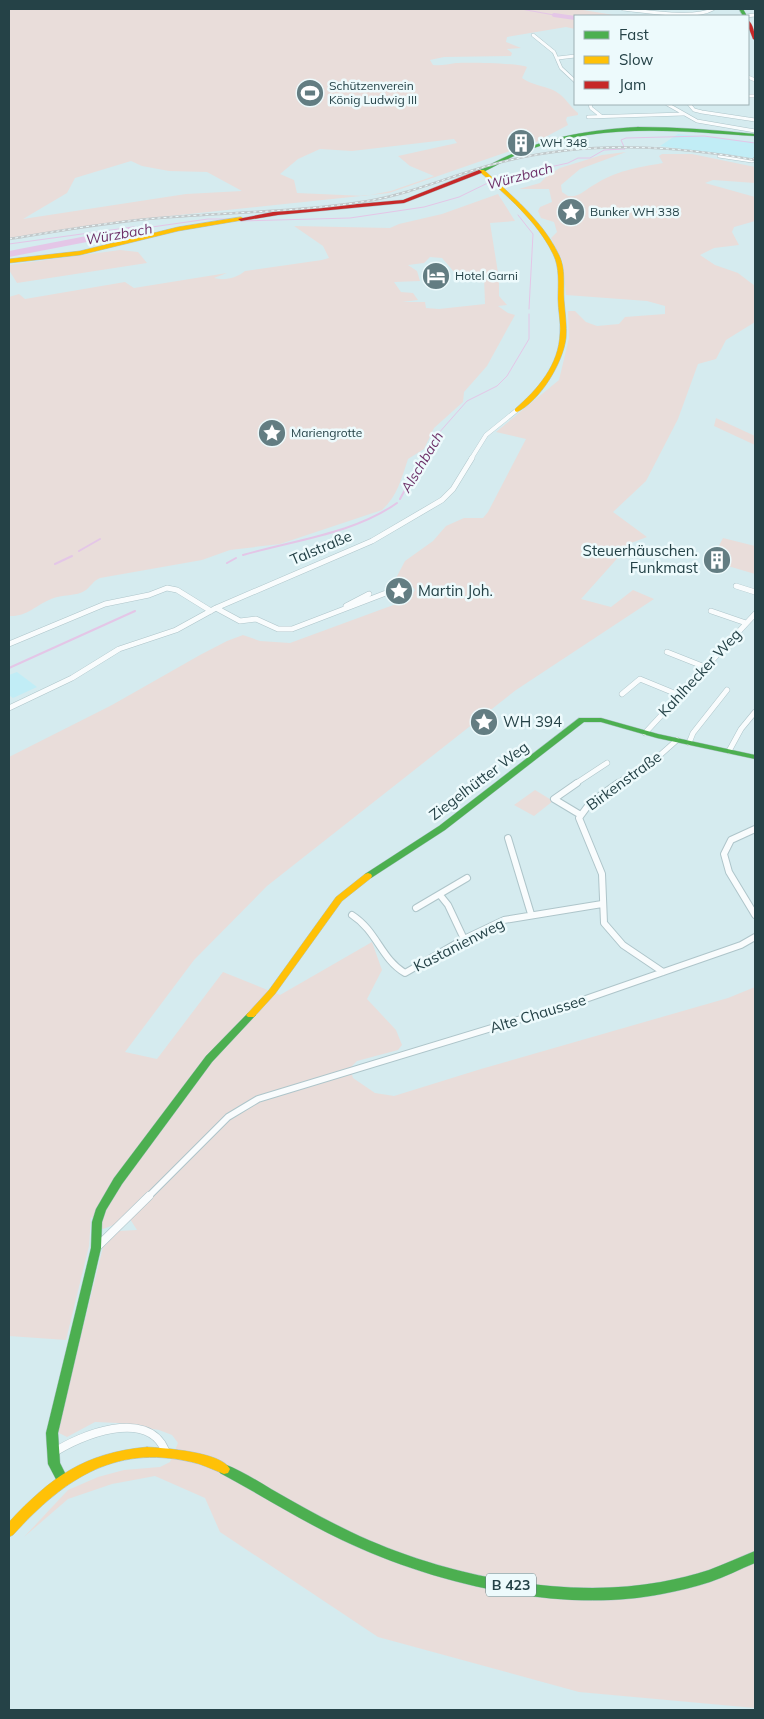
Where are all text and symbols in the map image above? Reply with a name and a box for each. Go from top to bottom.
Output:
legend [574,15,749,105]
text: Fast [619,25,649,44]
text: Slow [619,50,653,69]
text: Jam [619,75,646,94]
sports icon: Schützenverein König Ludwig III [295,78,325,108]
place label: Schützenverein König Ludwig III [329,78,417,107]
building icon: WH 348 [506,128,536,158]
place label: WH 348 [540,135,587,150]
water label: Würzbach [485,159,555,193]
place icon: Bunker WH 338 [556,197,586,227]
place label: Bunker WH 338 [590,204,679,219]
water label: Würzbach [84,219,154,249]
hotel icon: Hotel Garni [421,261,451,291]
place label: Hotel Garni [455,268,518,283]
place icon: Mariengrotte [257,418,287,448]
place label: Mariengrotte [291,425,362,440]
water label: Alschbach [396,428,447,496]
street label: Talstraße [287,526,354,569]
place label: Steuerhäuschen. Funkmast [583,541,698,577]
building icon: Steuerhäuschen. Funkmast [702,545,732,575]
place icon: Martin Joh. [384,576,414,606]
place label: Martin Joh. [418,581,493,600]
street label: Kahlhecker Weg [654,625,745,721]
place icon: WH 394 [469,707,499,737]
place label: WH 394 [503,712,562,731]
street label: Ziegelhütter Weg [425,737,532,824]
street label: Birkenstraße [582,747,665,814]
street label: Kastanienweg [410,914,507,976]
street label: Alte Chaussee [487,990,588,1037]
road number: B 423 [486,1574,536,1596]

